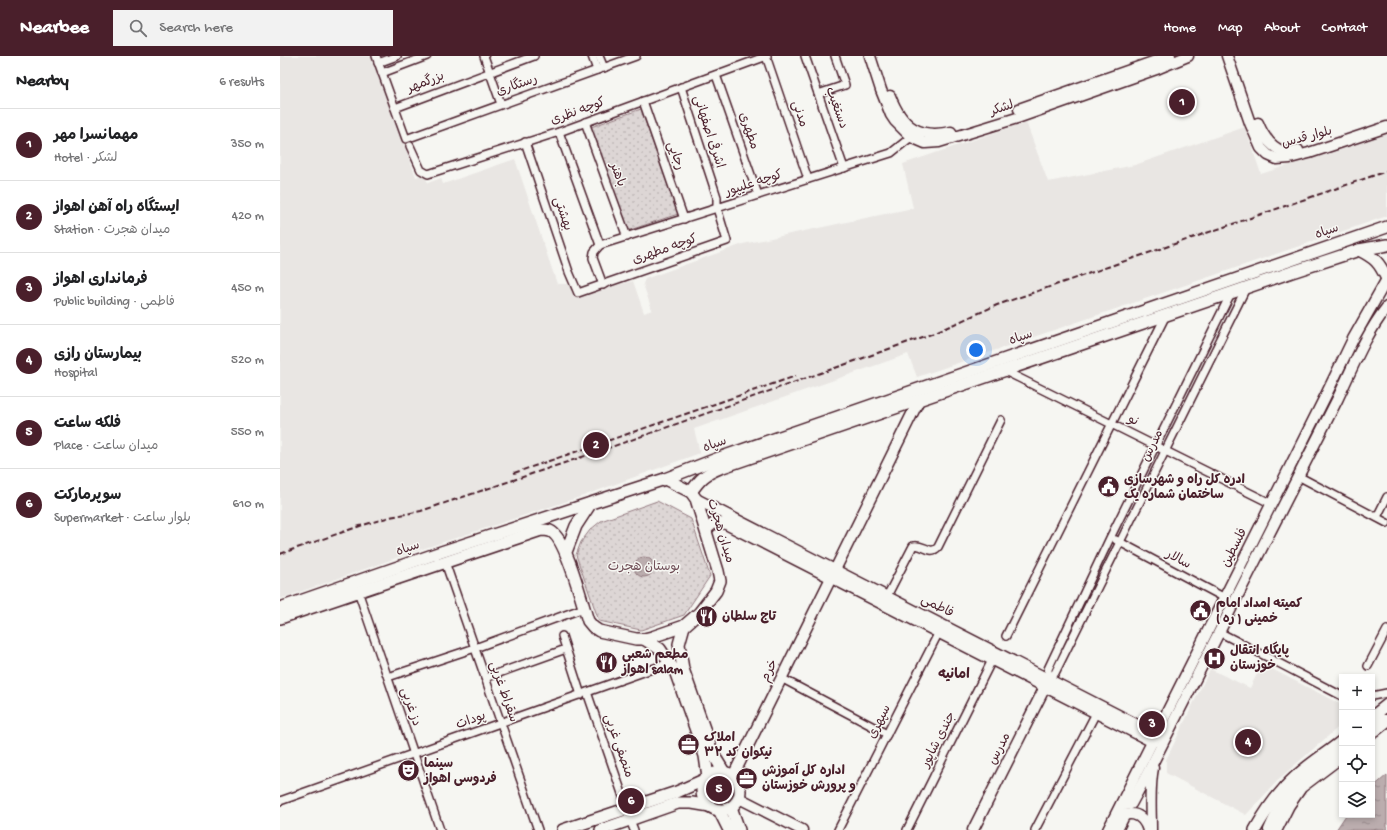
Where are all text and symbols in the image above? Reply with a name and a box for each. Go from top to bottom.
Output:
search box [113,10,393,46]
text: Nearbee [20,17,89,40]
icon: search [127,17,149,39]
text: Search here [159,19,233,37]
text: Home [1164,20,1196,37]
text: Map [1218,20,1242,37]
text: About [1264,20,1300,37]
text: Contact [1322,20,1367,37]
street label: بزرگمهر [404,67,447,97]
street label: رستگاری [494,70,540,100]
text: Nearby [16,72,69,92]
text: 6 results [219,75,264,90]
street label: دستغیب [822,85,850,131]
pin: 1 [1169,87,1195,117]
street label: اشرفی اصفهانی [689,93,730,170]
street label: کوچه نظری [549,95,608,129]
street label: لشکر [987,98,1016,120]
street label: مدنی [788,99,810,129]
street label: مطهری [735,111,761,151]
street label: بلوار قدس [1280,124,1334,152]
text: مهمانسرا مهر [54,127,138,145]
text: 1 [26,137,32,152]
text: 350 m [231,137,264,152]
street label: رجایی [663,140,687,172]
text: Hotel · لشکر [54,151,117,166]
street label: باهنر [605,160,628,189]
street label: کوچه علیپور [722,168,785,201]
street label: بهشتی [549,195,575,233]
text: ایستگاه راه آهن اهواز [54,199,179,217]
text: 2 [26,209,32,224]
text: 420 m [232,209,264,224]
street label: سپاه [1313,221,1341,243]
text: Station · میدان هجرت [54,223,170,238]
street label: کوچه مطهری [631,232,700,268]
text: فرمانداری اهواز [54,271,148,289]
text: 3 [26,281,32,296]
text: 450 m [231,281,264,296]
text: Public building · فاطمی [54,295,175,310]
street label: سپاه [1007,327,1035,349]
your location [966,340,986,360]
text: بیمارستان رازی [54,346,142,364]
text: 4 [26,353,32,368]
text: 520 m [231,353,264,368]
text: Hospital [54,366,98,381]
street label: نو [1124,412,1141,430]
text: فلکه ساعت [54,415,121,433]
text: 5 [26,425,32,440]
text: 550 m [231,425,264,440]
street label: مدرس [1139,428,1167,464]
pin: 2 [583,430,609,460]
street label: سپاه [701,434,729,456]
text: Place · میدان ساعت [54,439,158,454]
place label: ادره کل راه و شهرسازی ساختمان شماره یک [1124,473,1245,503]
public building icon: ادره کل راه و شهرسازی ساختمان شماره یک [1096,474,1122,500]
text: سوپرمارکت [54,487,121,505]
text: 6 [26,497,32,512]
text: 610 m [232,497,264,512]
street label: میدان هجرت [703,497,737,565]
text: Supermarket · بلوار ساعت [54,511,191,526]
street label: فلسطین [1219,526,1251,570]
street label: سپاه [394,538,422,560]
street label: سالار [1162,547,1193,573]
park label: بوستان هجرت [608,560,680,575]
street label: فاطمی [918,592,956,622]
place label: کمیته امداد امام خمینی ( ره ) [1216,597,1302,627]
public building icon: کمیته امداد امام خمینی ( ره ) [1187,598,1213,624]
restaurant icon: تاج سلطان [694,604,720,630]
place label: تاج سلطان [722,610,777,625]
place label: پایگاه انتقال خوزستان [1230,641,1289,674]
hospital icon: پایگاه انتقال خوزستان [1202,645,1228,671]
place label: مطعم شعبي اهواز salam [621,648,689,678]
restaurant icon: مطعم شعبي اهواز salam [593,649,619,675]
street label: خرم [758,657,783,685]
street label: سقراط غربی [486,660,520,724]
district label: امانیه [938,667,970,684]
map controls [1339,674,1375,818]
button: + [1339,674,1375,710]
street label: دز غربی [396,686,424,728]
street label: سپهری [865,703,895,741]
street label: پودات [454,709,488,733]
pin: 3 [1139,709,1165,739]
street label: جندی شاپور [918,710,959,771]
button: − [1339,710,1375,746]
street label: منصفی غربی [600,712,636,780]
pin: 4 [1235,727,1261,757]
place label: املاک نیکوان کد ۳۲ [704,731,772,761]
street label: مدرس [986,731,1014,767]
office icon: املاک نیکوان کد ۳۲ [676,732,702,758]
button: locate [1339,746,1375,782]
place label: سینما فردوسی اهواز [423,757,497,787]
theatre icon: سینما فردوسی اهواز [395,758,421,784]
place label: اداره کل آموزش و پرورش خوزستان [762,762,856,794]
office icon: اداره کل آموزش و پرورش خوزستان [733,765,759,791]
pin: 5 [706,774,732,804]
button: layers [1339,782,1375,818]
pin: 6 [618,786,644,816]

